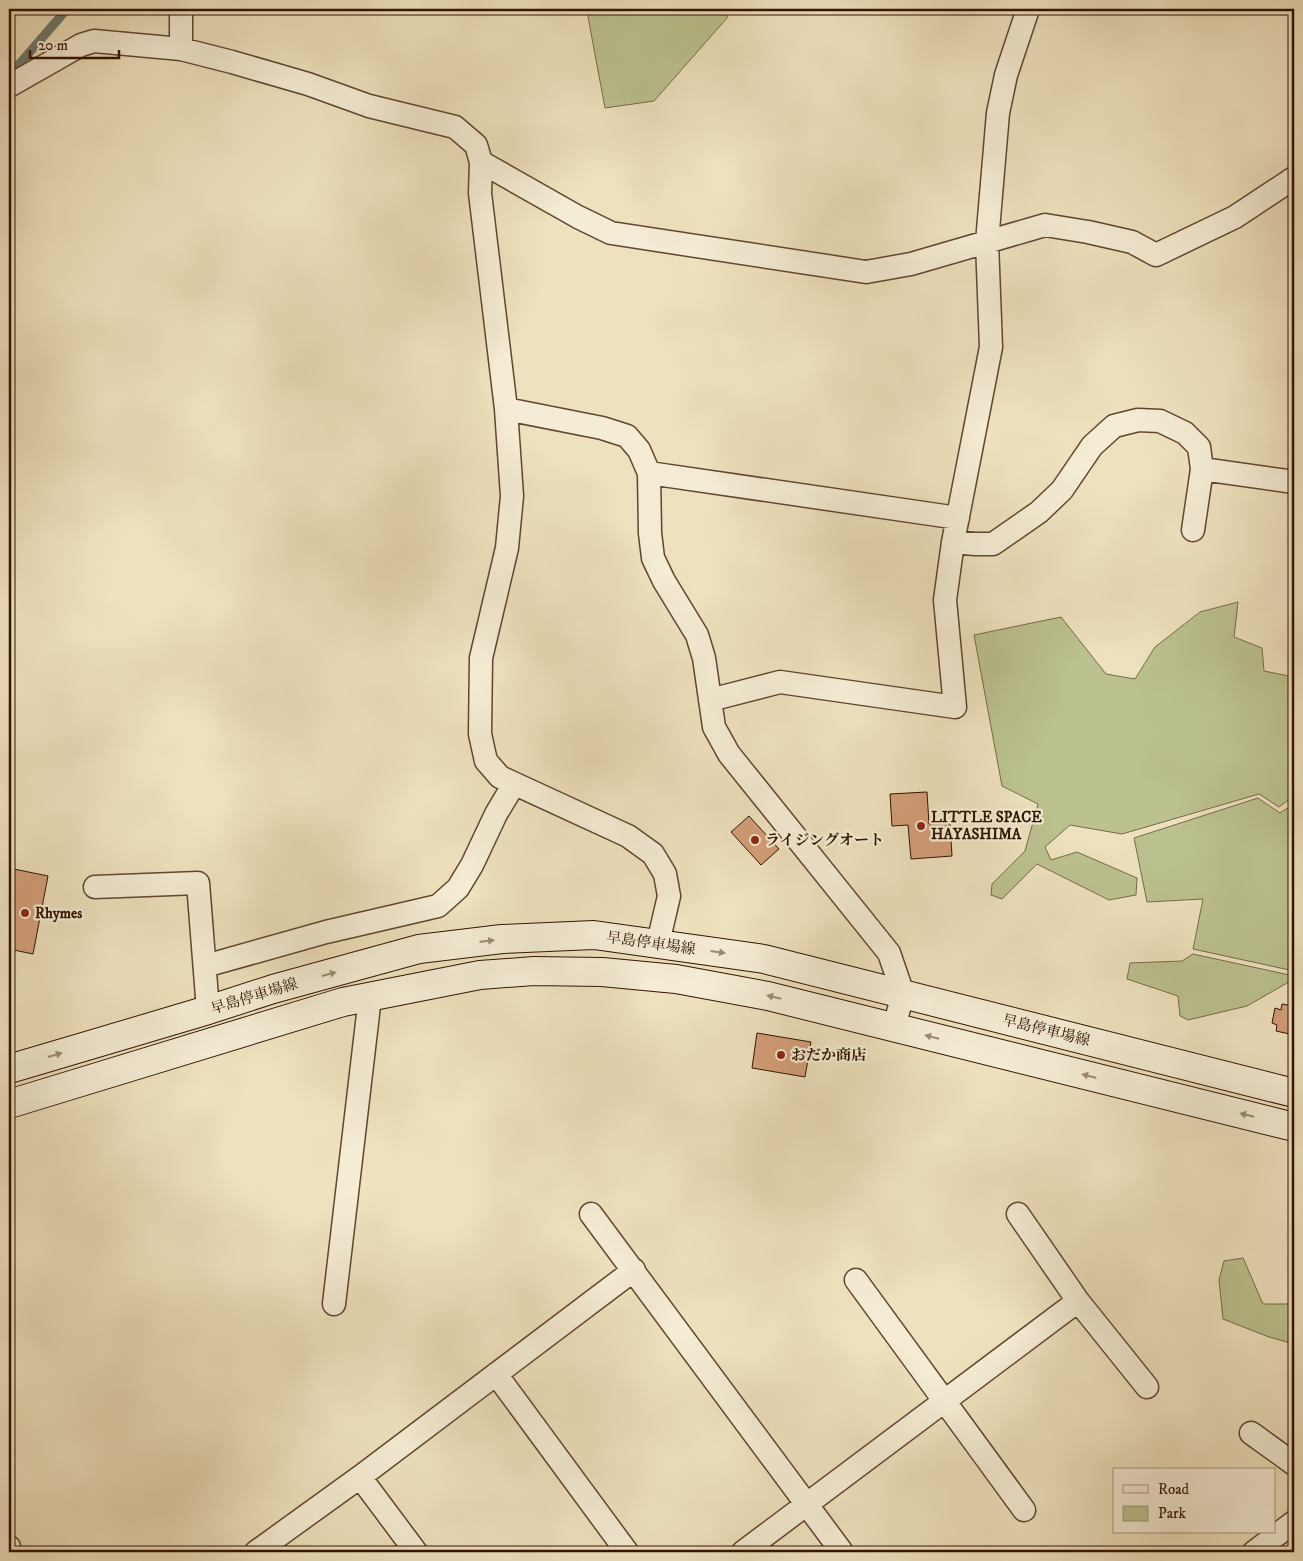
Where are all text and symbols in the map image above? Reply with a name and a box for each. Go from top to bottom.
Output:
scale bar [30,28,119,60]
text: 20 m [38,36,68,55]
place label: LITTLE SPACE HAYASHIMA [931,808,1042,844]
marker: LITTLE SPACE HAYASHIMA [915,820,927,832]
place label: ライジングオート [765,831,884,850]
marker: ライジングオート [749,834,761,846]
place label: Rhymes [35,904,82,923]
marker: Rhymes [19,907,31,919]
street label: 早島停車場線 [605,928,697,959]
one-way arrow [480,937,496,945]
one-way arrow [711,948,727,956]
one-way arrow [321,969,336,977]
street label: 早島停車場線 [208,974,300,1019]
one-way arrow [766,993,781,1001]
street label: 早島停車場線 [1000,1010,1092,1051]
one-way arrow [924,1032,939,1040]
place label: おだか商店 [791,1046,866,1065]
marker: おだか商店 [775,1049,787,1061]
one-way arrow [48,1050,63,1058]
one-way arrow [1082,1072,1097,1080]
one-way arrow [1239,1111,1254,1119]
legend [1113,1468,1276,1534]
text: Road [1158,1480,1190,1499]
text: Park [1158,1504,1187,1523]

